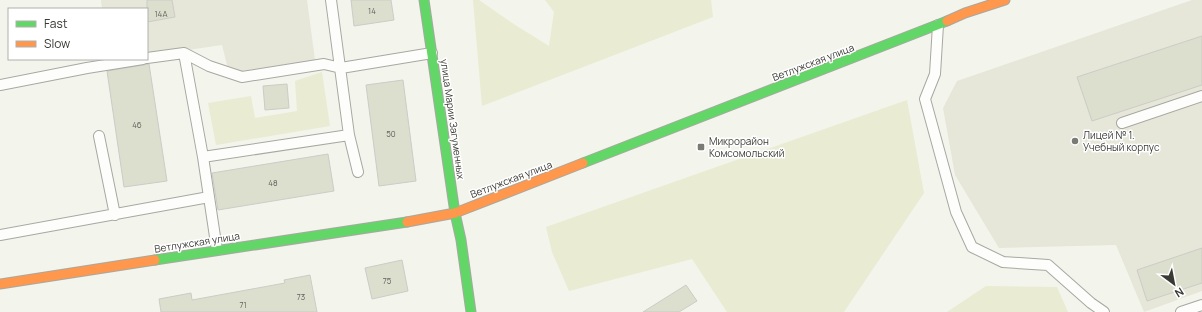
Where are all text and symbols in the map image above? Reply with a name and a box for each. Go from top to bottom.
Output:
house number: 14 [368,5,376,16]
legend [8,8,148,60]
house number: 14А [155,8,167,19]
text: Fast [44,15,68,32]
text: Slow [44,35,70,52]
street label: Ветлужская улица [770,40,856,84]
street label: улица Марии Загуменных [438,58,468,181]
house number: 46 [132,119,142,130]
house number: 50 [386,128,396,139]
place label: Лицей № 1. Учебный корпус [1083,128,1160,154]
place label: Микрорайон Комсомольский [709,134,784,160]
marker: Лицей № 1. Учебный корпус [1070,136,1080,146]
marker: Микрорайон Комсомольский [696,142,706,152]
street label: Ветлужская улица [468,157,554,201]
house number: 48 [268,177,278,188]
street label: Ветлужская улица [153,228,241,256]
north arrow [1154,264,1194,304]
house number: 75 [383,275,392,286]
text: N [1172,284,1187,301]
house number: 73 [297,291,305,302]
house number: 71 [239,299,247,310]

